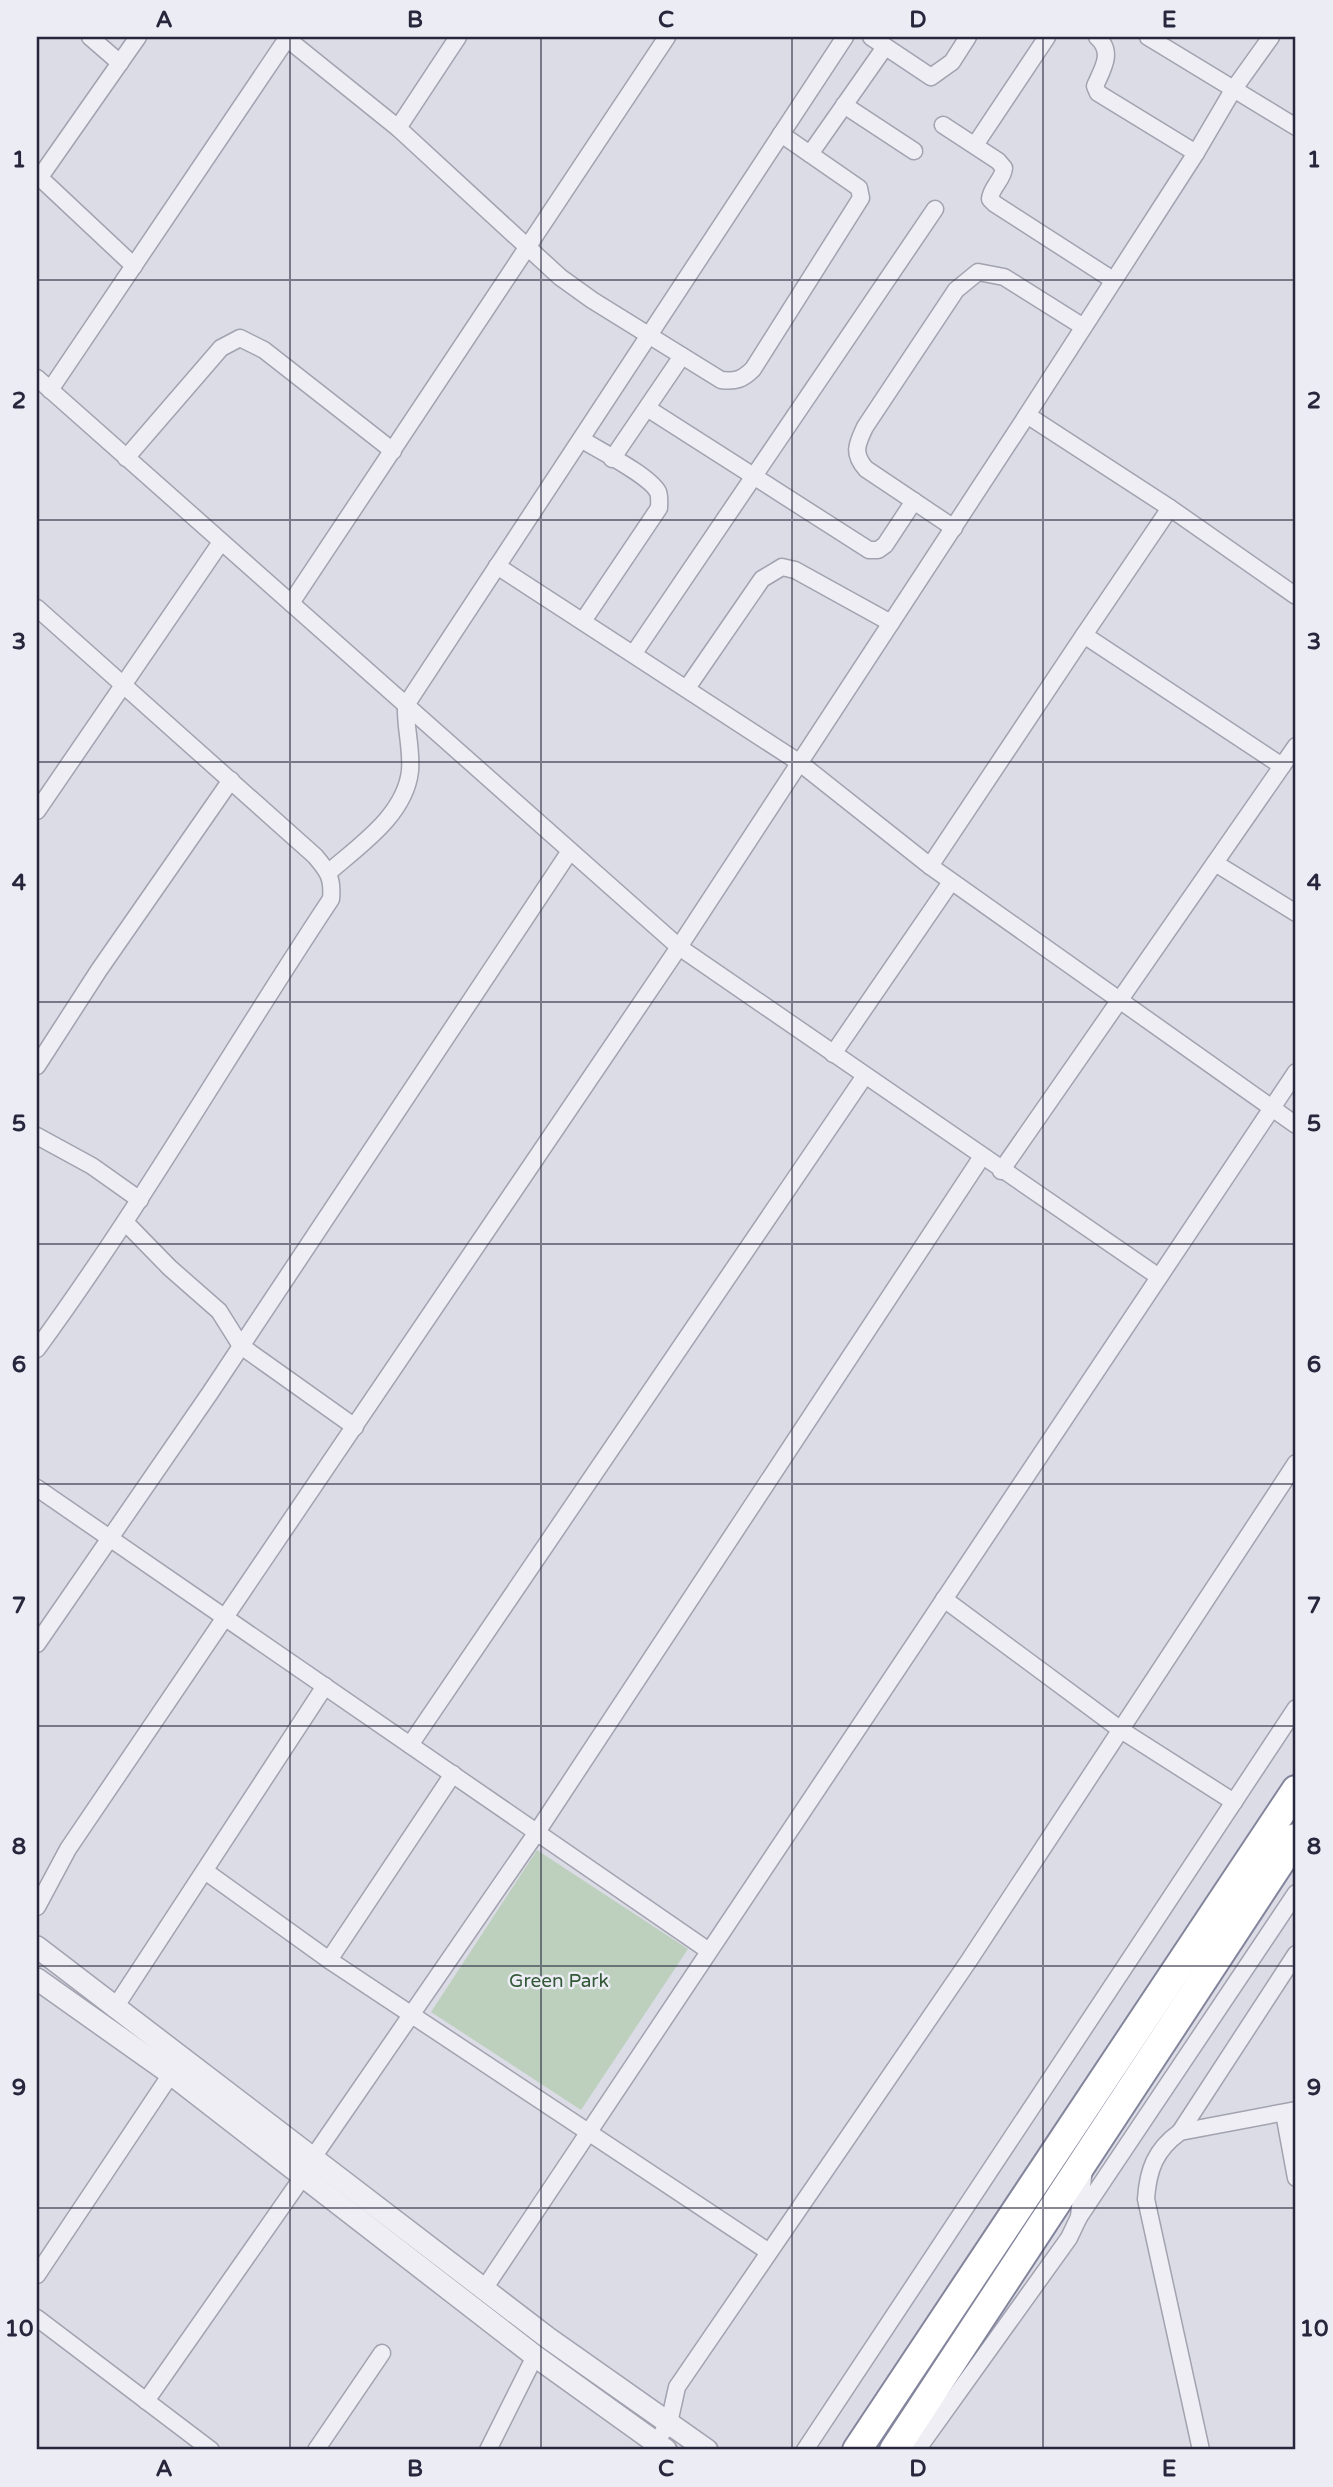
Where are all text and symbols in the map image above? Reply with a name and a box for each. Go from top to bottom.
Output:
text: A [155,6,173,34]
text: B [407,6,423,34]
text: C [658,6,674,34]
text: D [909,6,927,34]
text: E [1162,6,1176,34]
text: 1 [12,146,26,174]
text: 1 [1307,146,1321,174]
text: 2 [12,387,26,415]
text: 2 [1307,387,1321,415]
text: 3 [12,628,26,656]
text: 3 [1307,628,1321,656]
text: 4 [12,869,27,897]
text: 4 [1307,869,1322,897]
text: 5 [12,1110,26,1138]
text: 5 [1307,1110,1321,1138]
text: 6 [12,1351,26,1379]
text: 6 [1307,1351,1321,1379]
text: 7 [12,1592,26,1620]
text: 7 [1307,1592,1321,1620]
text: 8 [12,1833,26,1861]
text: 8 [1307,1833,1321,1861]
park label: Green Park [509,1970,609,1992]
text: 9 [12,2074,26,2102]
text: 9 [1307,2074,1321,2102]
text: 10 [5,2315,33,2343]
text: 10 [1300,2315,1328,2343]
text: A [155,2455,173,2483]
text: B [407,2455,423,2483]
text: C [658,2455,674,2483]
text: D [909,2455,927,2483]
text: E [1162,2455,1176,2483]

